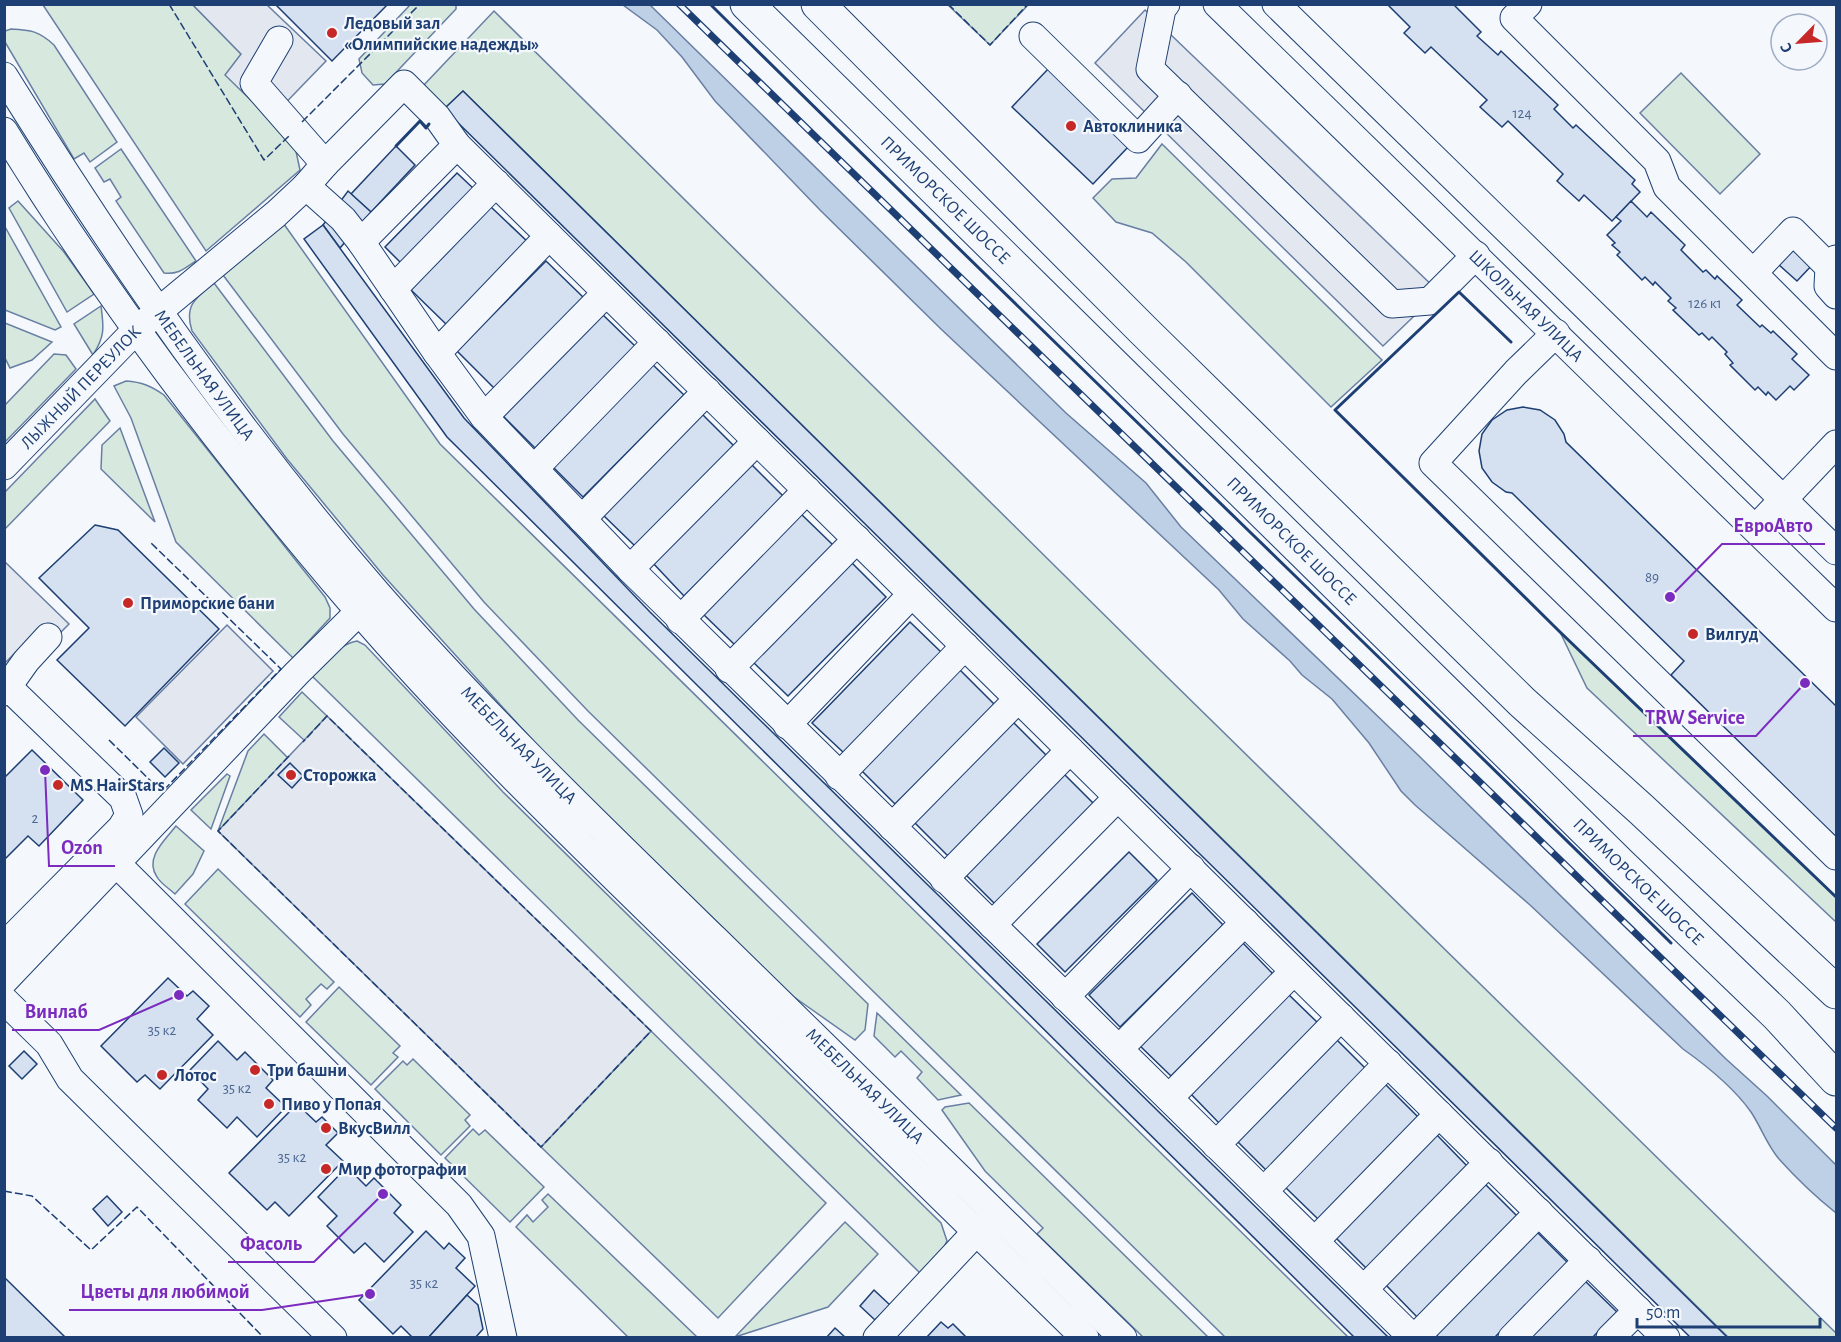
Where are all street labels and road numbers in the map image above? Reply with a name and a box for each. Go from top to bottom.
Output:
street label: ПРИМОРСКОЕ ШОССЕ [877,133,1013,268]
street label: ШКОЛЬНАЯ УЛИЦА [1465,247,1586,366]
street label: МЕБЕЛЬНАЯ УЛИЦА [150,307,258,444]
street label: ЛЫЖНЫЙ ПЕРЕУЛОК [18,322,145,453]
street label: ПРИМОРСКОЕ ШОССЕ [1223,474,1360,609]
street label: МЕБЕЛЬНАЯ УЛИЦА [457,683,580,808]
street label: ПРИМОРСКОЕ ШОССЕ [1569,815,1707,949]
street label: МЕБЕЛЬНАЯ УЛИЦА [802,1025,927,1148]

